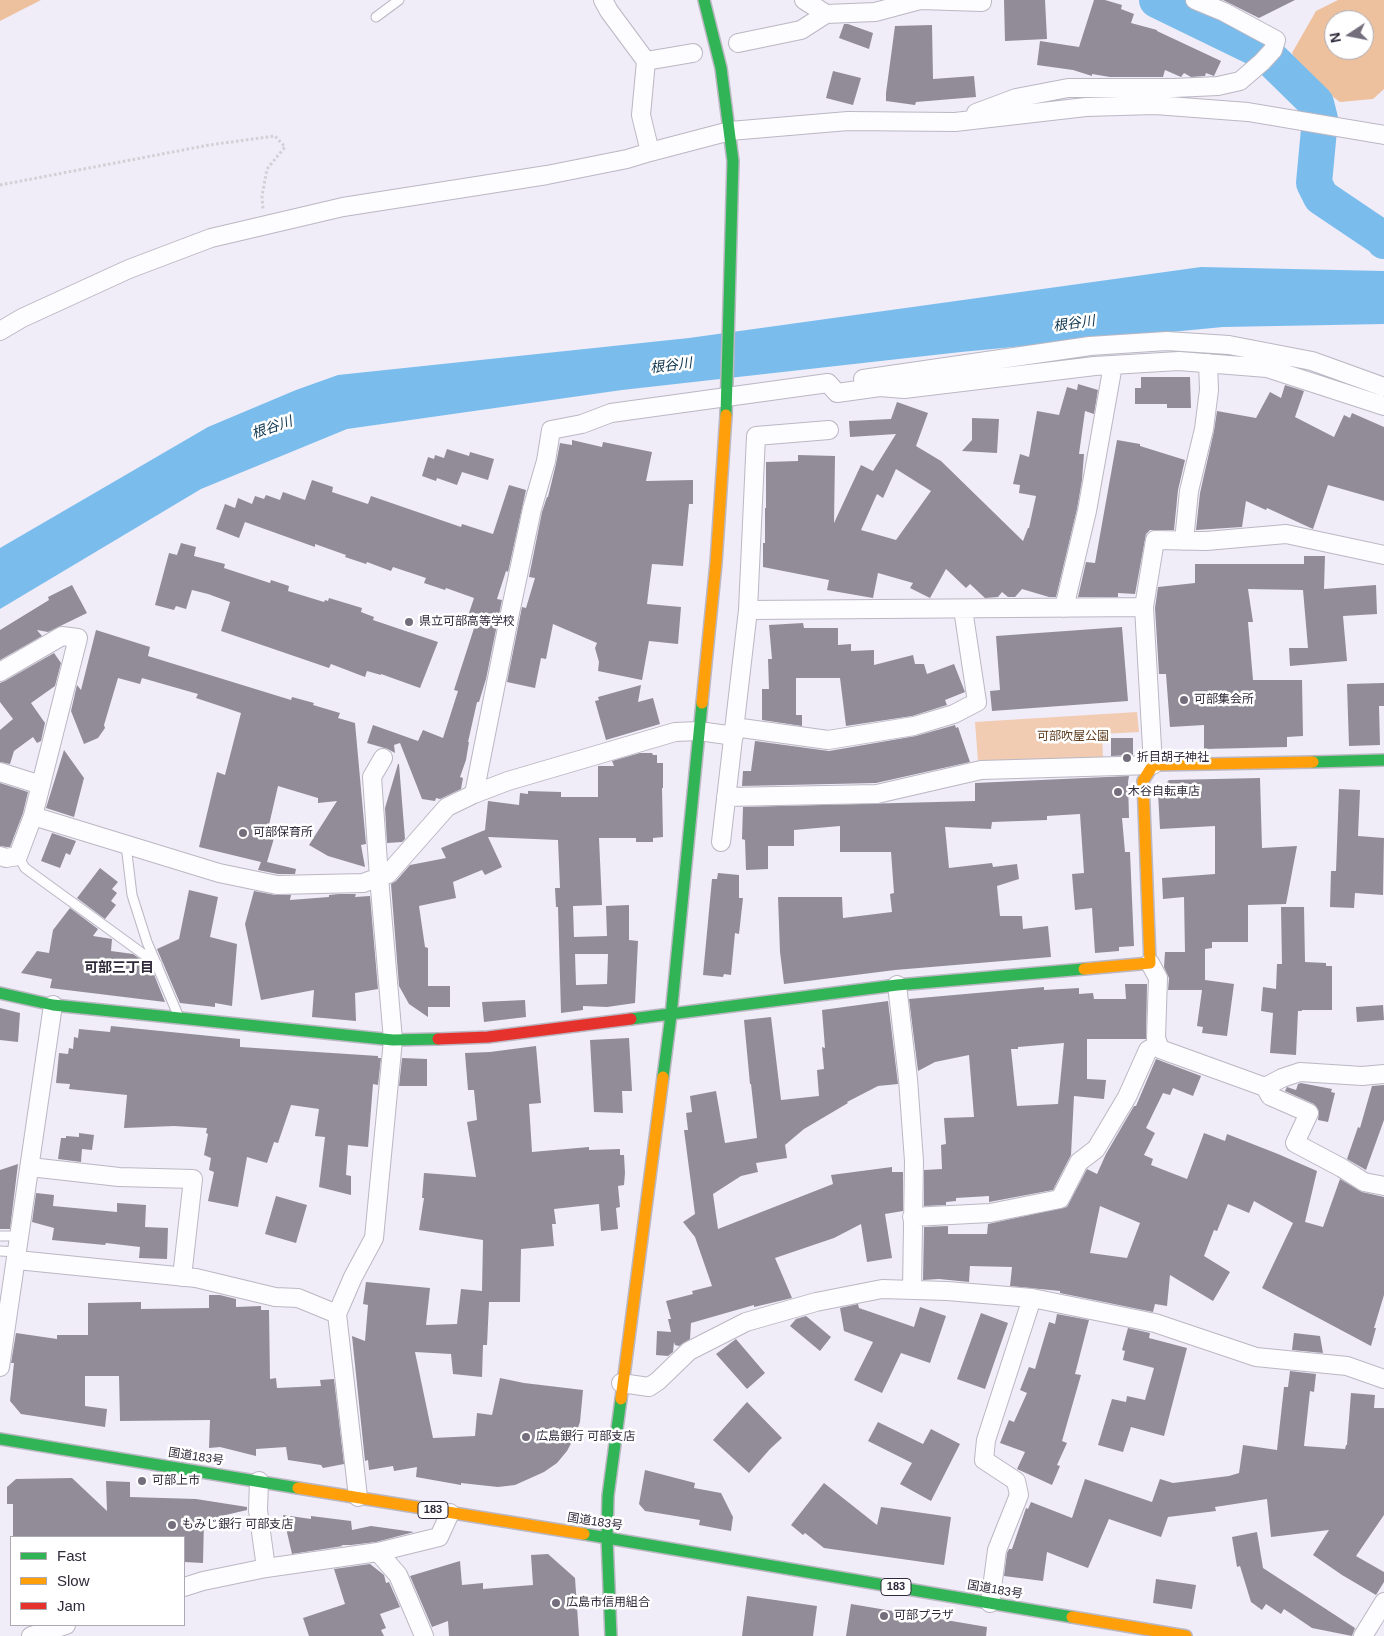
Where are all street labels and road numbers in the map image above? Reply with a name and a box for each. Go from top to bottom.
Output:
street label: 国道183号 [167,1446,225,1468]
road number: 183 [418,1502,448,1518]
street label: 国道183号 [566,1511,624,1533]
road number: 183 [881,1578,911,1595]
street label: 国道183号 [966,1578,1024,1602]

